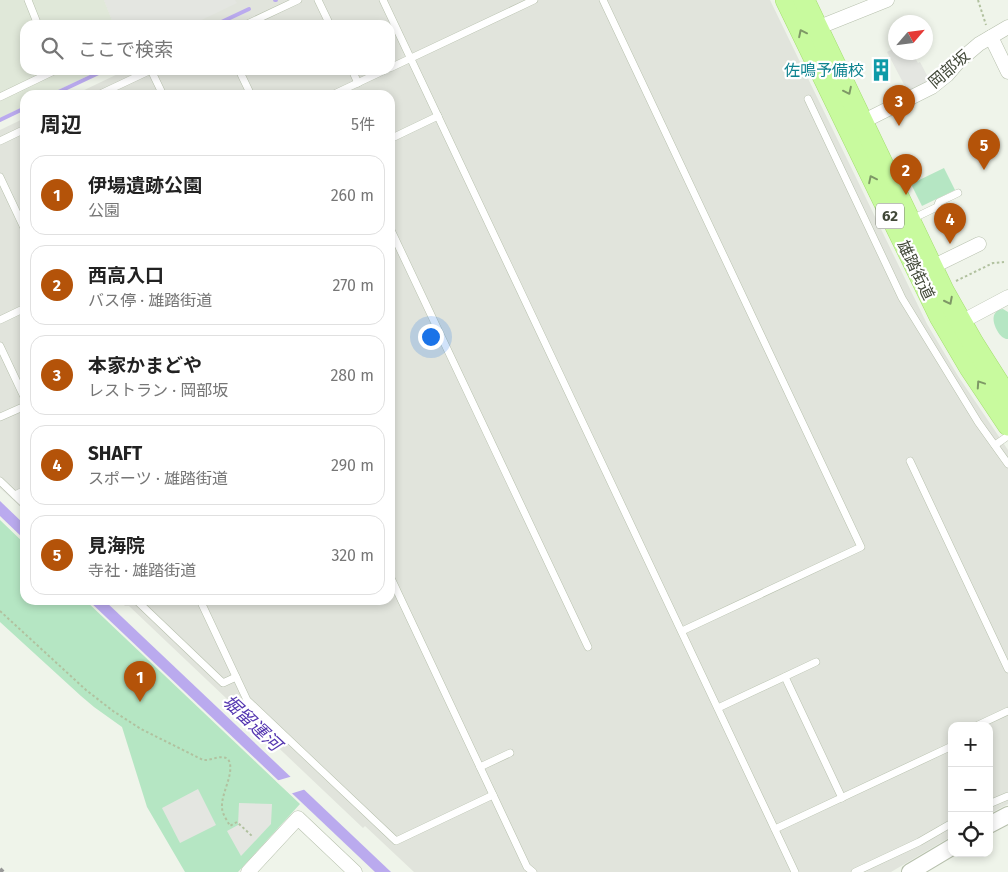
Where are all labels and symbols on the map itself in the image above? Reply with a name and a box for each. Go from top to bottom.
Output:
north arrow [888,15,933,60]
one-way arrow [798,29,808,38]
street label: 岡部坂 [925,46,973,92]
building icon: 佐鳴予備校 [868,57,894,83]
place label: 佐鳴予備校 [784,61,864,80]
pin: 3 [883,85,915,126]
one-way arrow [841,86,852,95]
pin: 5 [968,129,1000,170]
pin: 2 [890,154,922,195]
one-way arrow [868,175,878,184]
pin: 4 [934,203,966,244]
road number: 62 [876,204,904,228]
street label: 雄踏街道 [893,237,939,303]
one-way arrow [943,295,953,304]
your location [418,324,444,350]
one-way arrow [977,381,987,390]
pin: 1 [124,661,156,702]
water label: 堀留運河 [218,690,288,758]

